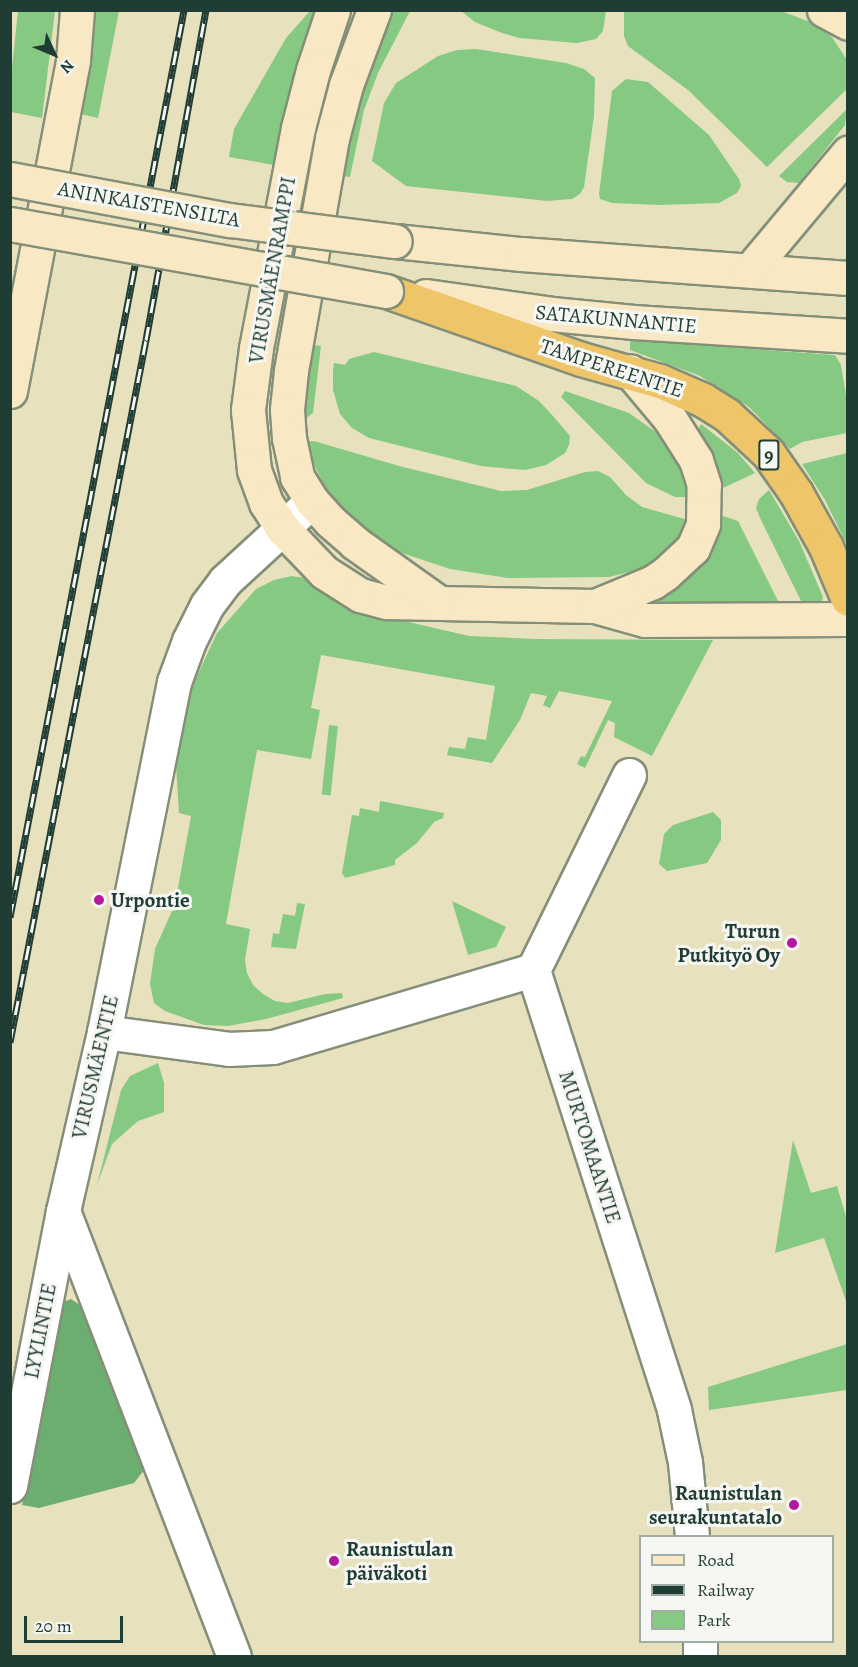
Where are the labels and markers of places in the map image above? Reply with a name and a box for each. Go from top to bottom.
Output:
place label: Urpontie [111,887,190,913]
marker: Urpontie [92,893,106,907]
place label: Turun Putkityö Oy [678,918,780,968]
marker: Turun Putkityö Oy [785,936,799,950]
place label: Raunistulan seurakuntatalo [649,1480,782,1530]
marker: Raunistulan seurakuntatalo [787,1498,801,1512]
place label: Raunistulan päiväkoti [346,1536,453,1586]
marker: Raunistulan päiväkoti [327,1554,341,1568]

